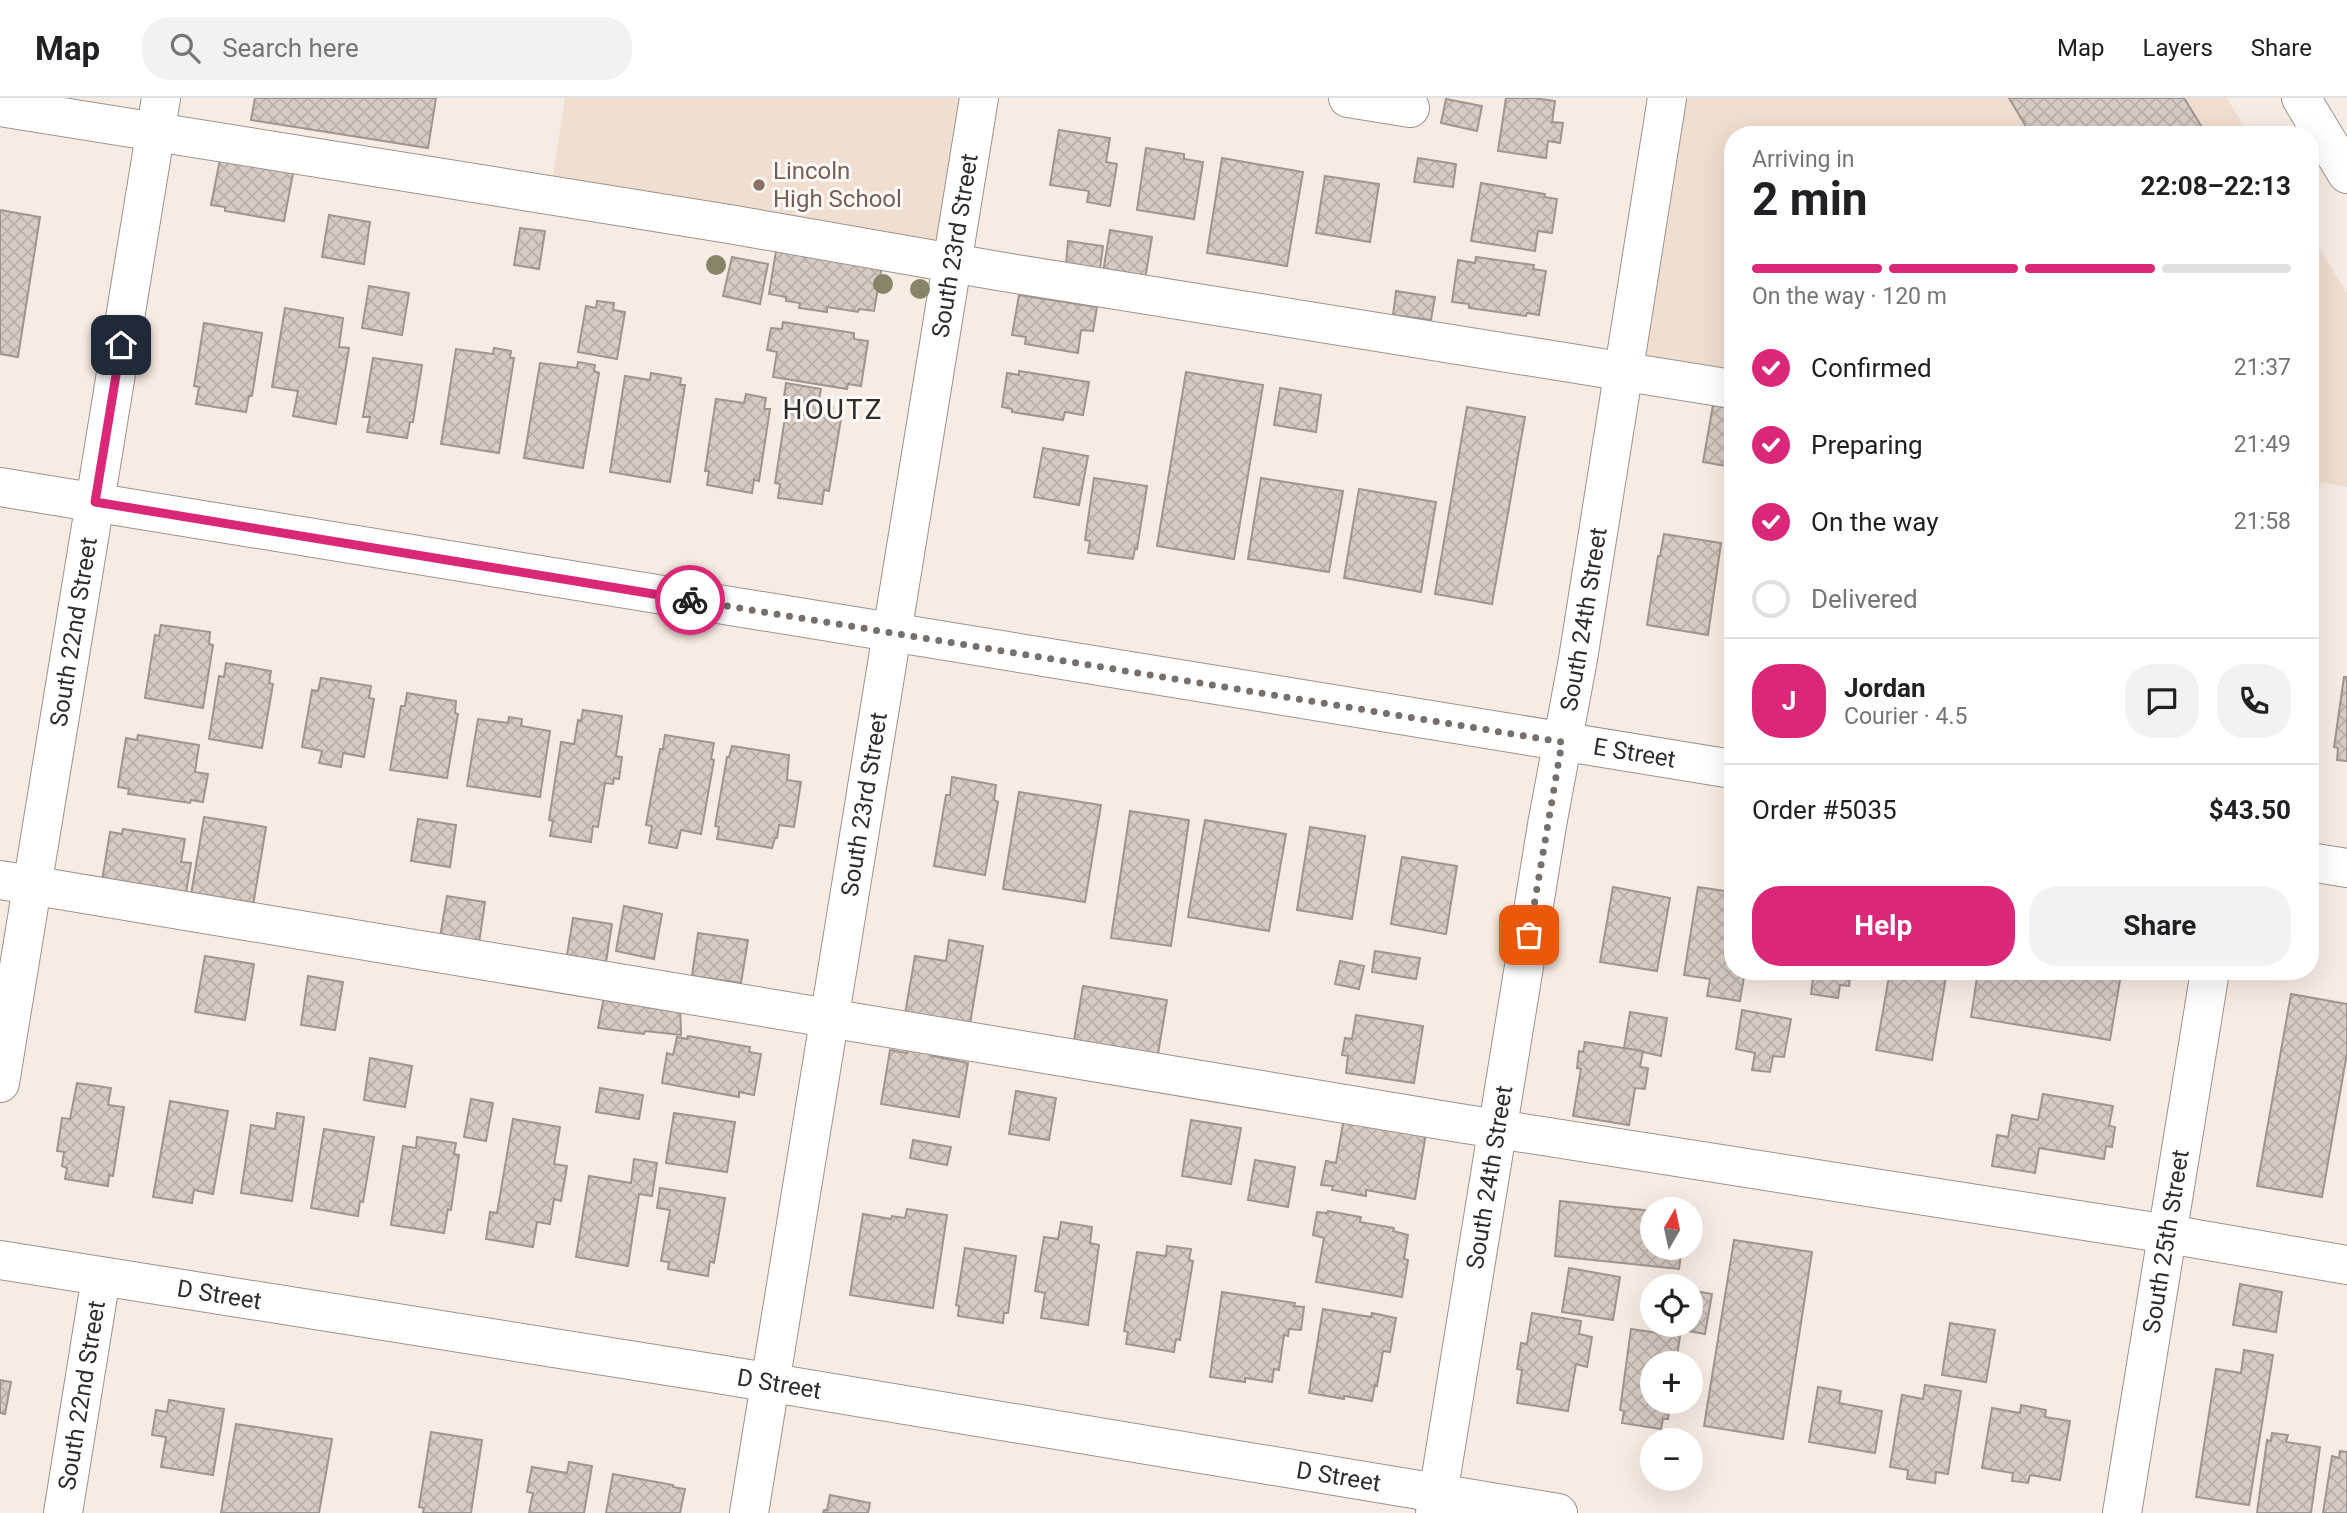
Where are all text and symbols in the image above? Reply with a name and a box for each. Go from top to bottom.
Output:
search box [142,17,632,80]
text: Map [35,29,100,68]
icon: search [166,29,204,67]
text: Search here [222,33,359,63]
text: Map [2057,34,2105,62]
text: Layers [2143,34,2213,62]
text: Share [2251,34,2312,62]
text: Arriving in [1752,146,1855,173]
street label: South 23rd Street [926,151,984,340]
place label: Lincoln High School [773,157,902,213]
text: 22:08–22:13 [2141,171,2291,201]
text: 2 min [1752,172,1868,226]
marker: Lincoln High School [751,177,767,193]
text: On the way · 120 m [1752,283,1947,310]
pin [91,315,151,375]
icon: home [102,326,140,364]
icon: check [1752,349,1790,387]
text: Confirmed [1811,353,1932,383]
text: 21:37 [2234,354,2291,381]
district label: HOUTZ [783,393,883,426]
icon: check [1752,426,1790,464]
text: Preparing [1811,430,1923,460]
text: 21:49 [2234,431,2291,458]
icon: check [1752,503,1790,541]
text: On the way [1811,507,1939,537]
text: 21:58 [2234,508,2291,535]
street label: South 24th Street [1555,525,1613,713]
street label: South 22nd Street [44,535,103,729]
courier [655,565,725,635]
icon: bike [671,581,709,619]
text: Delivered [1811,584,1918,614]
button: chat [2125,664,2199,738]
button: phone [2217,664,2291,738]
text: Jordan [1844,673,1926,703]
text: J [1782,686,1796,716]
text: Courier · 4.5 [1844,703,1967,730]
street label: South 23rd Street [835,710,893,898]
street label: E Street [1591,733,1678,774]
text: Order #5035 [1752,795,1897,825]
text: $43.50 [2209,795,2291,825]
button: Help [1752,886,2015,966]
button: Share [2029,886,2291,966]
pin [1499,905,1559,965]
icon: bag [1510,916,1548,954]
street label: South 24th Street [1461,1083,1518,1271]
street label: South 25th Street [2137,1148,2195,1335]
north arrow [1640,1197,1703,1260]
map controls [1640,1197,1703,1491]
street label: D Street [175,1274,264,1315]
button: locate [1640,1274,1703,1337]
street label: South 22nd Street [53,1299,111,1492]
button: + [1640,1351,1703,1414]
street label: D Street [735,1363,824,1405]
button: − [1640,1428,1703,1491]
street label: D Street [1294,1456,1383,1497]

